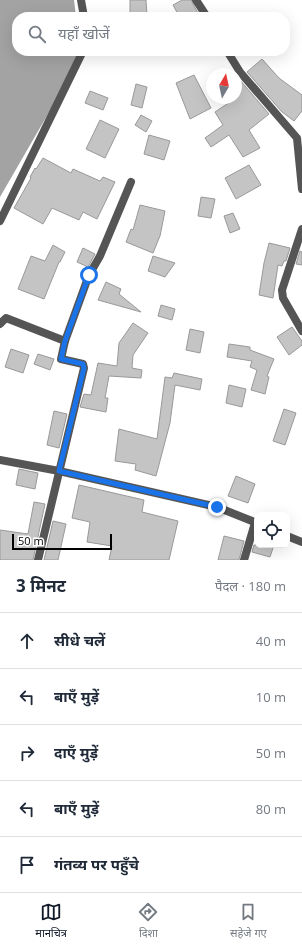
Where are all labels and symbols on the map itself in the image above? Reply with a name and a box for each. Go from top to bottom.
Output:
north arrow [206,68,242,104]
route start [80,266,98,284]
route end [208,498,226,516]
scale bar [12,532,112,551]

